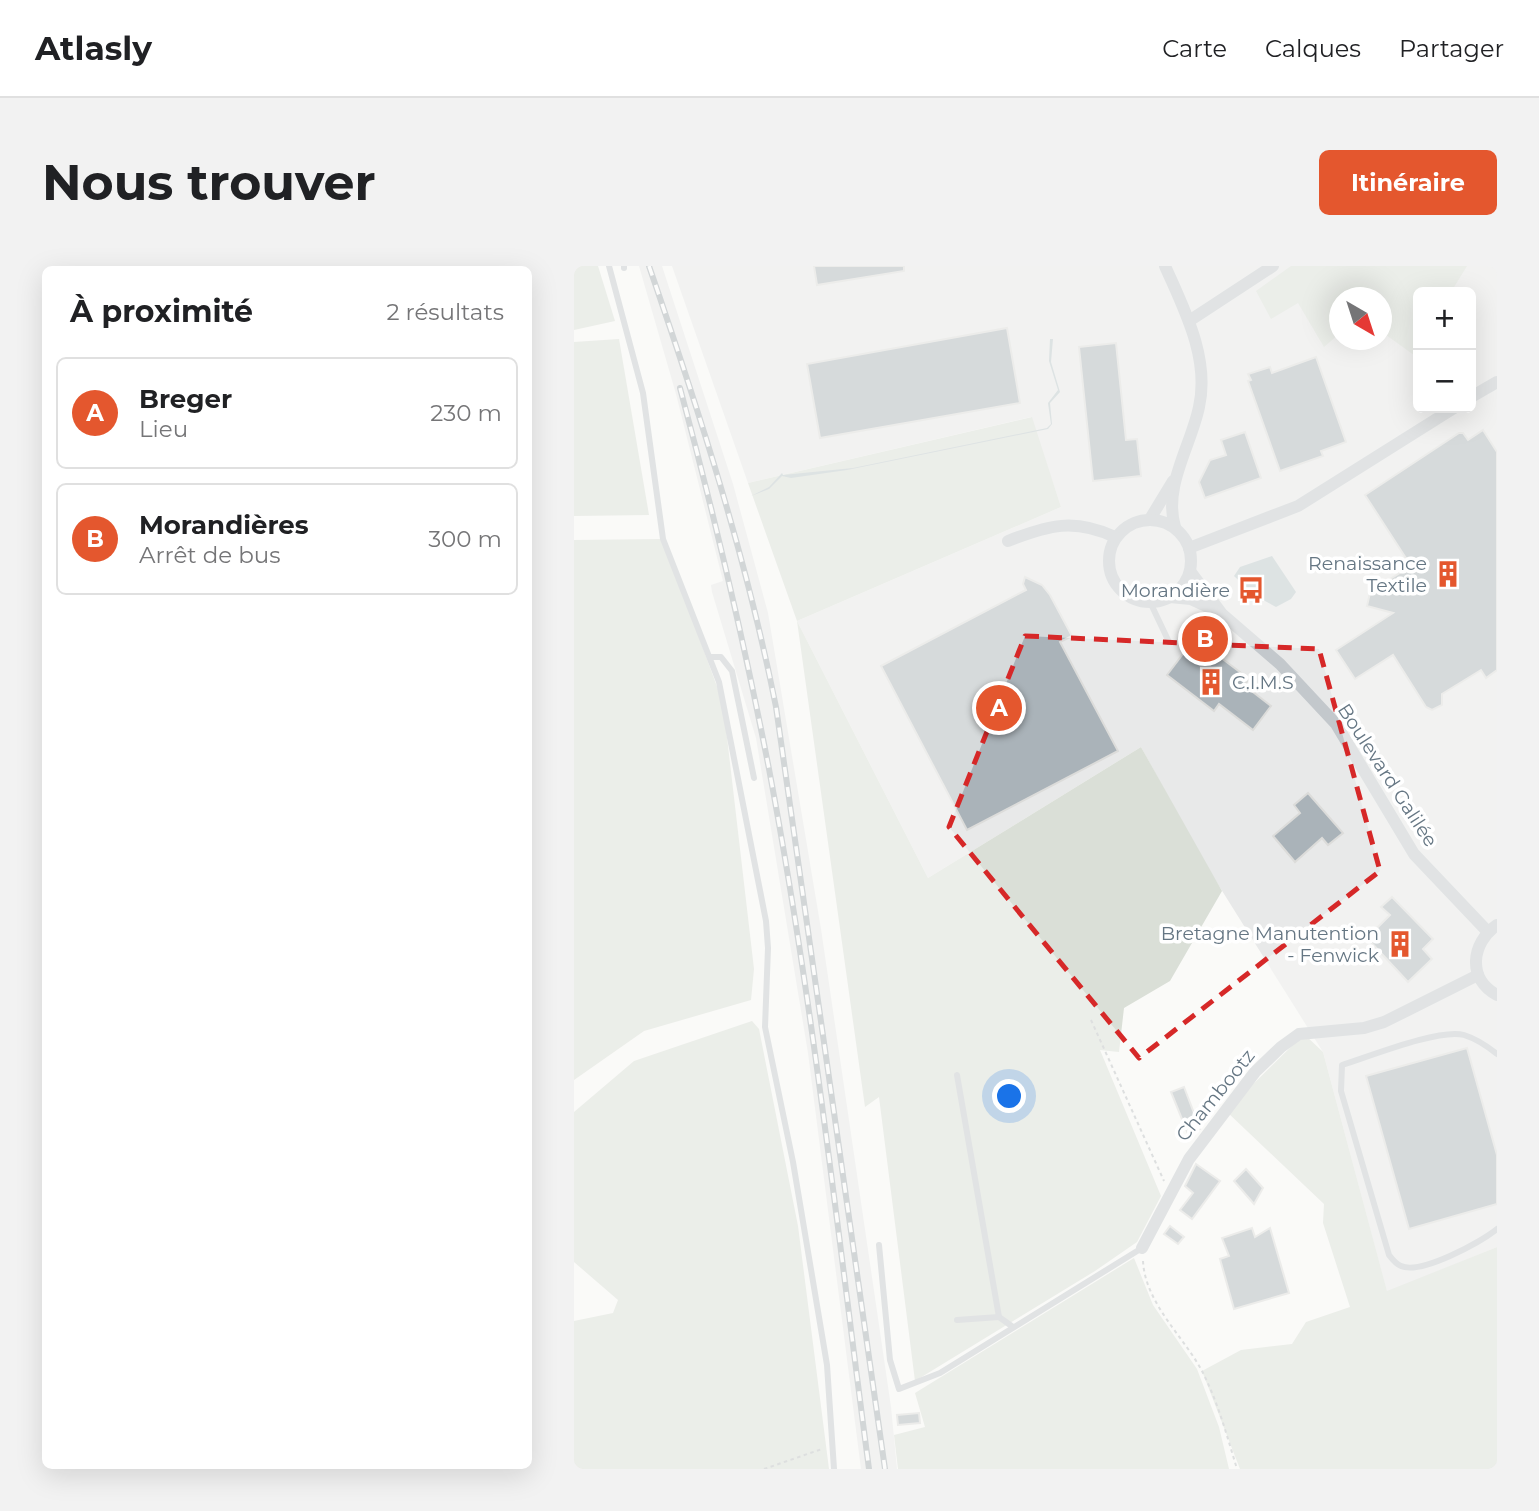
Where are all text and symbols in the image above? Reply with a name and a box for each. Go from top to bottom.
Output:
text: Atlasly [35,28,152,68]
text: Carte [1162,34,1227,63]
text: Calques [1265,34,1361,63]
text: Partager [1399,34,1504,63]
button: Itinéraire [1319,150,1497,215]
text: Nous trouver [42,153,376,212]
north arrow [1329,287,1392,350]
map controls [1413,287,1476,413]
button: + [1413,287,1476,350]
text: À proximité [70,293,253,330]
text: 2 résultats [386,298,504,326]
button: − [1413,350,1476,413]
text: Breger [139,383,232,415]
text: A [86,399,104,427]
text: 230 m [430,399,502,427]
text: Lieu [139,415,188,443]
text: Morandières [139,509,309,541]
text: B [86,525,104,553]
text: 300 m [428,525,502,553]
text: Arrêt de bus [139,541,281,569]
place label: Renaissance Textile [1308,552,1427,597]
building icon: Renaissance Textile [1433,559,1463,589]
bus stop icon: Morandière [1236,575,1266,605]
place label: Morandière [1121,579,1230,602]
pin: B [1182,613,1228,665]
building icon: C.I.M.S [1196,667,1226,697]
place label: C.I.M.S [1232,671,1294,694]
pin: A [976,682,1022,734]
street label: Boulevard Galilée [1333,699,1442,851]
place label: Bretagne Manutention - Fenwick [1161,922,1380,967]
building icon: Bretagne Manutention - Fenwick [1385,929,1415,959]
street label: Chambootz [1171,1045,1260,1146]
your location [992,1079,1026,1113]

